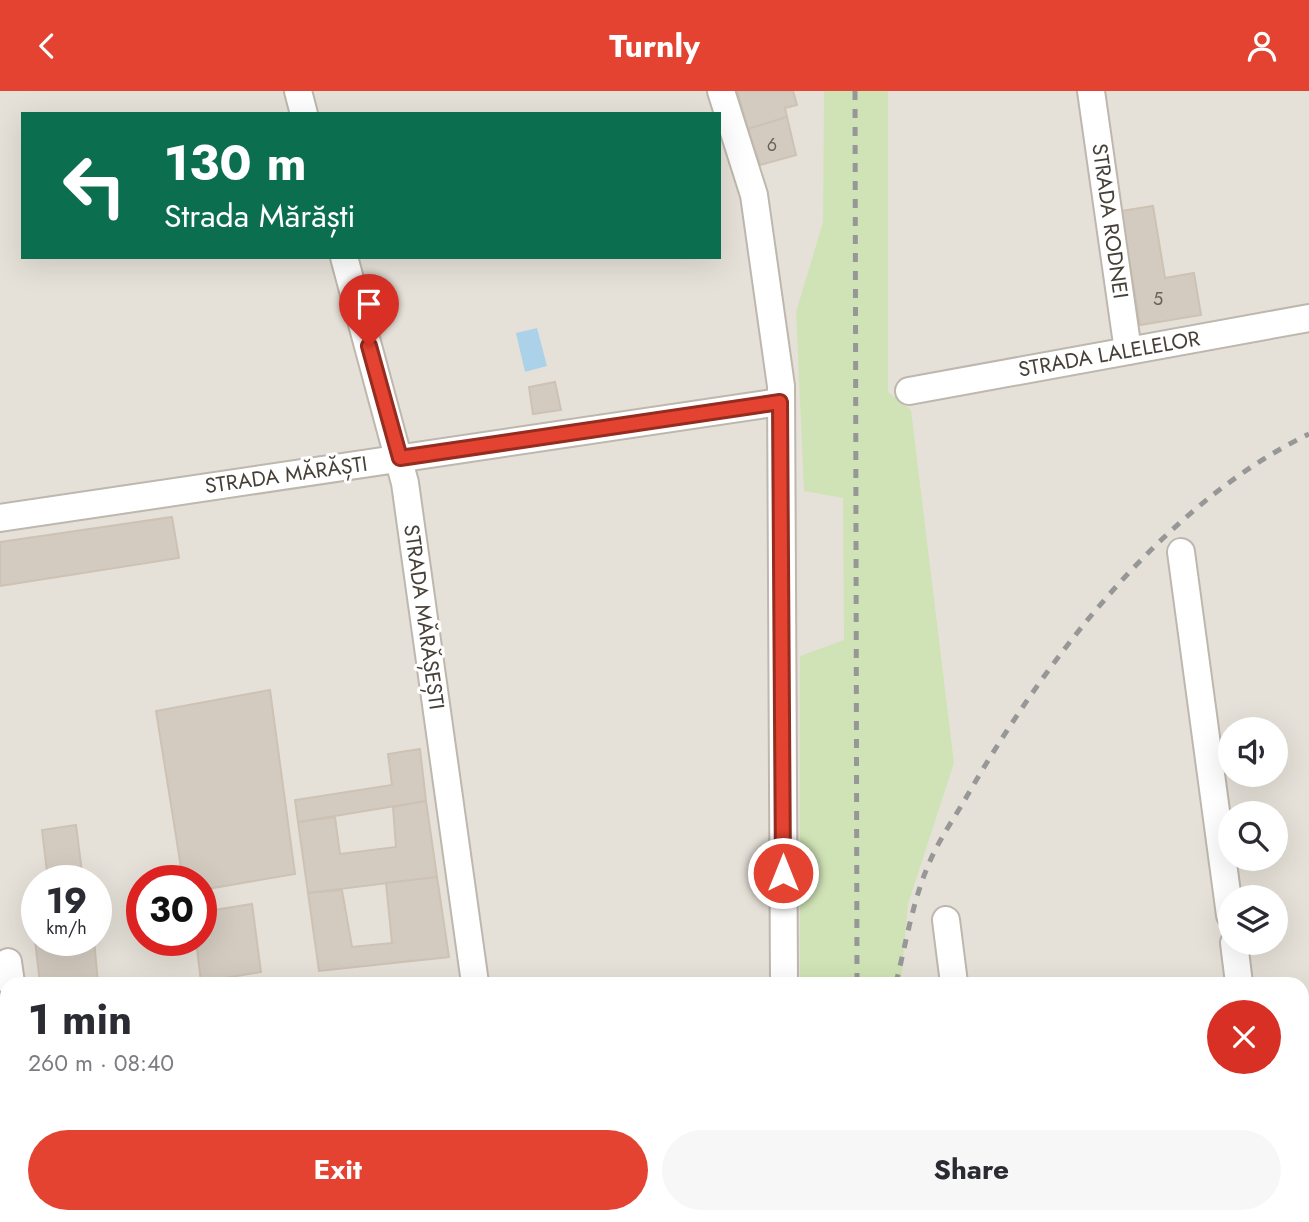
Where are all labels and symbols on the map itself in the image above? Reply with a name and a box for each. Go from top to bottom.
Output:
house number: 6 [767,132,777,158]
street label: STRADA RODNEI [1084,142,1136,300]
pin [339,274,399,346]
house number: 5 [1153,286,1163,312]
street label: STRADA LALELELOR [1016,323,1202,385]
street label: STRADA MĂRĂȘTI [203,449,369,501]
street label: STRADA MĂRĂȘEȘTI [396,522,452,712]
position arrow [746,836,820,910]
speed limit sign: 30 [126,865,217,956]

